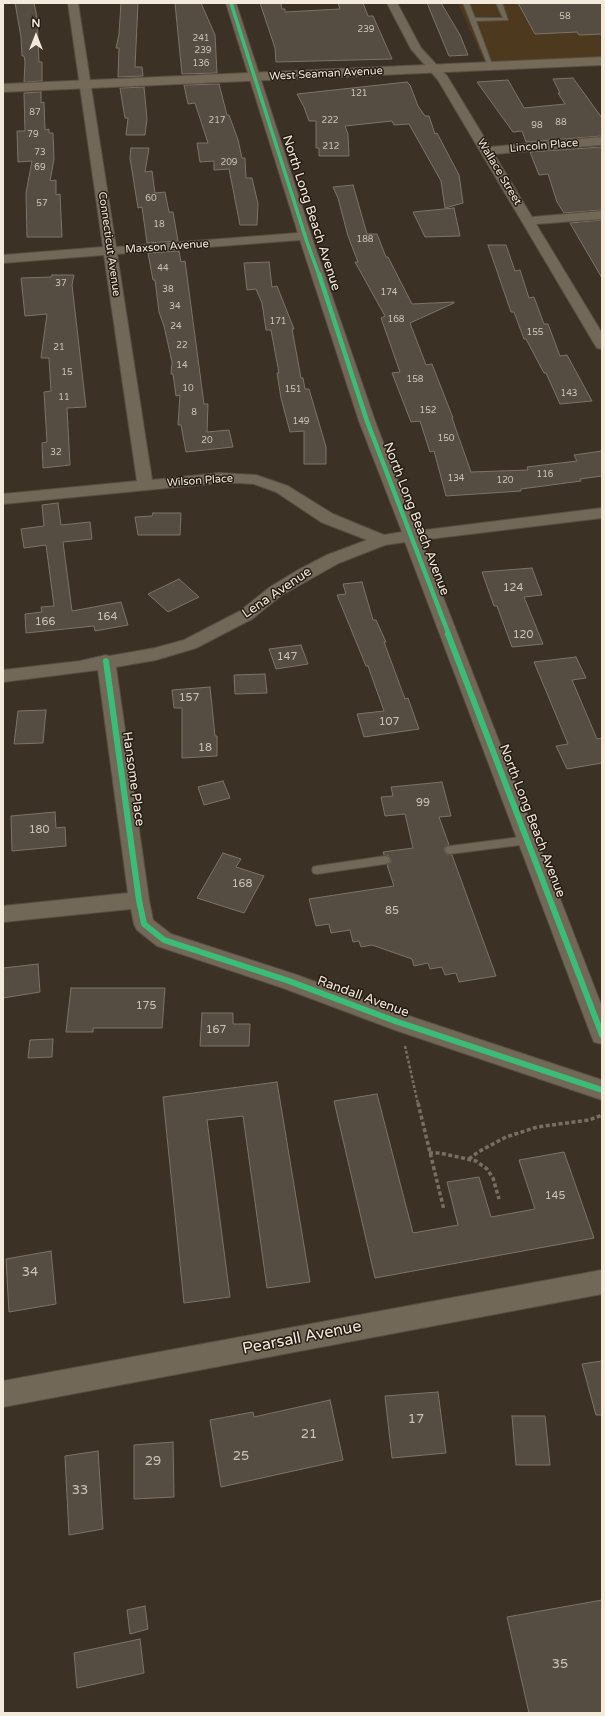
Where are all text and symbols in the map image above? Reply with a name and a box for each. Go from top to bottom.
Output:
house number: 58 [559,12,571,22]
north arrow [16,16,56,56]
text: N [32,17,40,30]
house number: 239 [358,25,374,35]
house number: 241 [193,34,209,44]
house number: 239 [195,46,211,56]
house number: 136 [193,59,209,69]
street label: West Seaman Avenue [269,64,383,84]
house number: 121 [351,89,367,99]
house number: 87 [29,108,41,118]
house number: 217 [209,116,225,126]
house number: 222 [322,116,338,126]
house number: 88 [555,118,567,128]
house number: 98 [531,121,543,131]
house number: 79 [27,130,39,140]
street label: North Long Beach Avenue [278,133,344,293]
street label: Lincoln Place [509,136,579,156]
street label: Wallace Street [474,137,524,207]
house number: 212 [323,142,339,152]
house number: 73 [34,148,46,158]
house number: 209 [221,158,237,168]
house number: 69 [34,163,46,173]
street label: Connecticut Avenue [95,191,123,297]
house number: 60 [145,194,157,204]
house number: 57 [36,199,48,209]
house number: 18 [153,220,165,230]
house number: 188 [357,235,373,245]
street label: Maxson Avenue [125,237,209,257]
house number: 44 [157,264,169,274]
house number: 37 [55,279,67,289]
house number: 38 [162,285,174,295]
house number: 174 [381,288,397,298]
house number: 34 [169,302,181,312]
house number: 168 [388,315,404,325]
house number: 171 [270,317,286,327]
house number: 24 [170,322,182,332]
house number: 155 [527,328,543,338]
house number: 22 [176,341,188,351]
house number: 21 [53,343,65,353]
house number: 14 [176,361,188,371]
house number: 15 [61,368,73,378]
house number: 158 [407,375,423,385]
house number: 10 [182,384,194,394]
house number: 151 [285,385,301,395]
house number: 143 [561,389,577,399]
house number: 11 [58,393,70,403]
house number: 152 [420,406,436,416]
house number: 8 [191,408,197,418]
house number: 149 [293,417,309,427]
house number: 150 [438,434,454,444]
house number: 20 [201,436,213,446]
street label: North Long Beach Avenue [380,440,452,598]
house number: 32 [50,448,62,458]
house number: 116 [537,470,553,480]
street label: Wilson Place [166,472,234,490]
house number: 134 [448,474,464,484]
house number: 120 [497,476,513,486]
street label: Lena Avenue [239,564,315,622]
house number: 124 [503,581,523,595]
house number: 164 [97,610,117,624]
house number: 166 [35,615,55,629]
house number: 120 [513,628,533,642]
house number: 147 [277,650,297,664]
house number: 157 [179,691,199,705]
house number: 107 [379,715,399,729]
street label: Hansome Place [119,731,147,827]
house number: 18 [198,741,212,755]
street label: North Long Beach Avenue [496,742,568,900]
house number: 99 [416,796,430,810]
house number: 180 [29,823,49,837]
house number: 168 [232,877,252,891]
house number: 85 [385,904,399,918]
street label: Randall Avenue [315,973,411,1021]
house number: 175 [136,999,156,1013]
house number: 167 [206,1023,226,1037]
house number: 145 [545,1189,565,1203]
house number: 34 [22,1265,38,1281]
street label: Pearsall Avenue [241,1317,363,1359]
house number: 17 [408,1412,424,1428]
house number: 21 [301,1427,317,1443]
house number: 25 [233,1449,249,1465]
house number: 29 [145,1454,161,1470]
house number: 33 [72,1483,88,1499]
house number: 35 [552,1657,568,1673]

